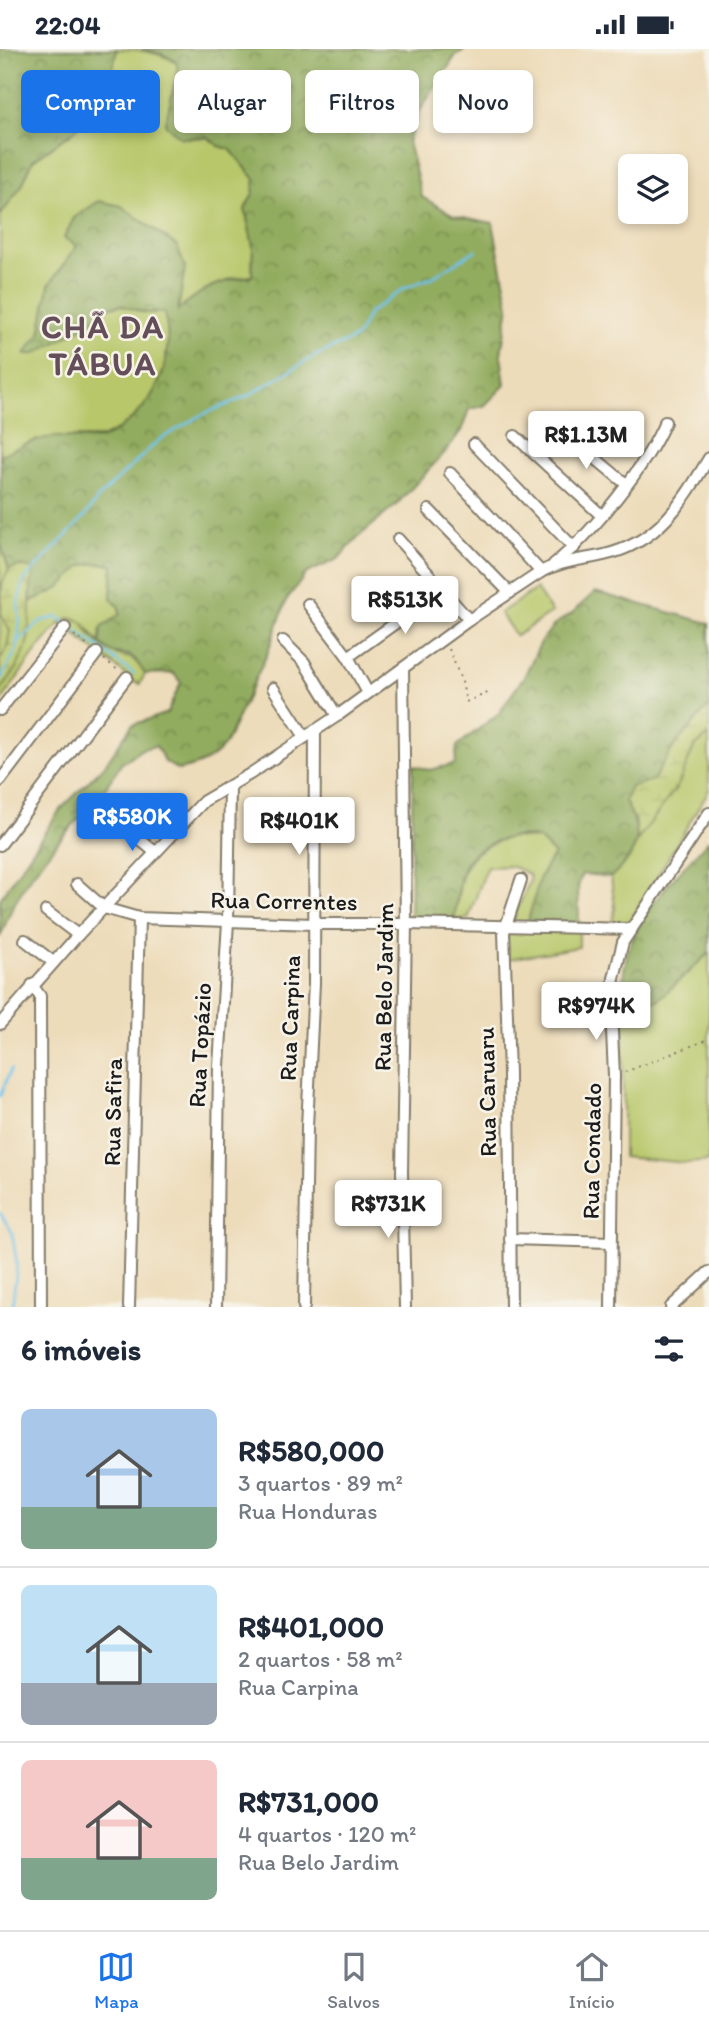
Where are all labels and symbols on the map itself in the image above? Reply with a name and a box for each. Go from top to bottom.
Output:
district label: CHÃ DA TÁBUA [41,308,165,383]
pin: R$1.13M [521,411,651,471]
pin: R$513K [348,577,462,636]
pin: R$580K [75,793,189,853]
pin: R$401K [242,797,356,857]
street label: Rua Correntes [210,885,358,916]
street label: Rua Belo Jardim [368,903,399,1071]
street label: Rua Carpina [273,954,306,1081]
street label: Rua Topázio [182,982,217,1108]
pin: R$974K [539,983,653,1042]
street label: Rua Caruaru [471,1027,502,1157]
street label: Rua Safira [97,1057,128,1166]
street label: Rua Condado [576,1082,607,1220]
pin: R$731K [331,1181,445,1240]

